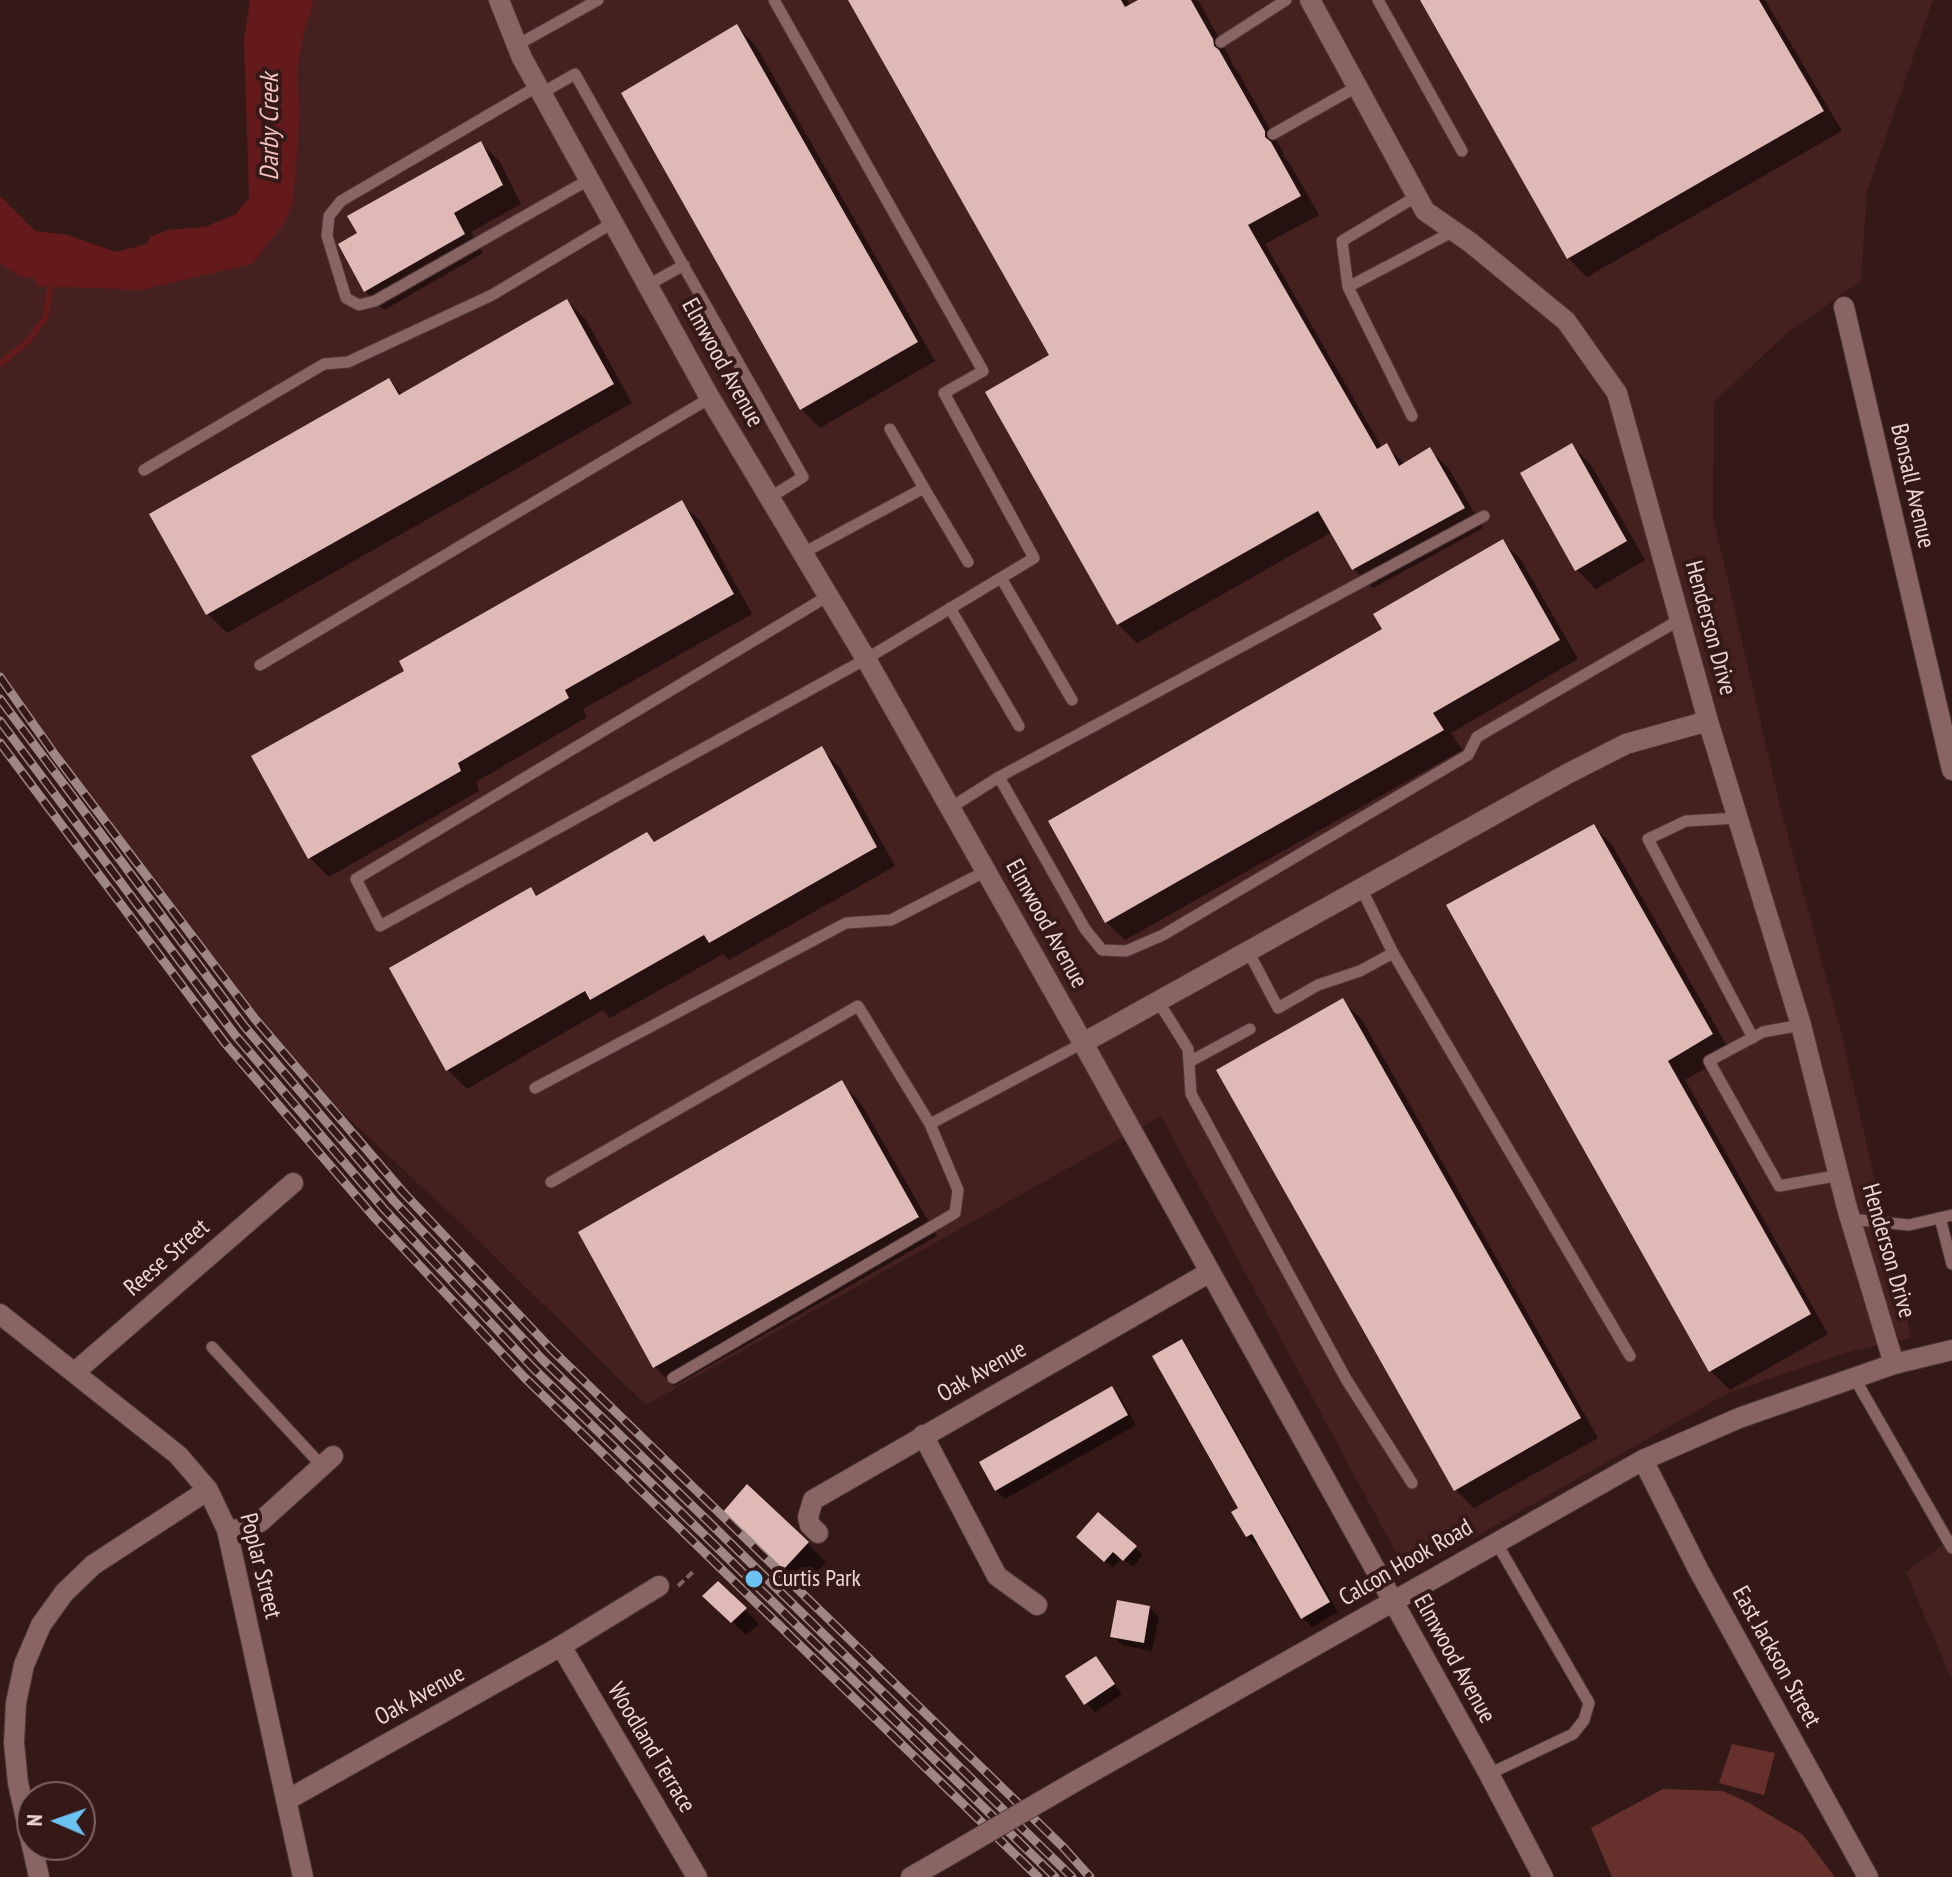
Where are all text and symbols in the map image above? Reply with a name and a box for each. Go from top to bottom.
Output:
water label: Darby Creek [255,73,287,181]
street label: Elmwood Avenue [675,294,769,432]
street label: Bonsall Avenue [1884,421,1940,551]
street label: Henderson Drive [1678,558,1742,698]
street label: Elmwood Avenue [999,855,1093,993]
street label: Henderson Drive [1855,1181,1921,1321]
street label: Reese Street [119,1213,215,1303]
street label: Oak Avenue [932,1335,1032,1409]
street label: Poplar Street [233,1510,287,1622]
street label: Calcon Hook Road [1334,1513,1478,1613]
place label: Curtis Park [772,1565,861,1593]
marker: Curtis Park [743,1568,765,1590]
street label: East Jackson Street [1725,1581,1827,1733]
street label: Elmwood Avenue [1407,1590,1501,1728]
street label: Oak Avenue [370,1660,470,1732]
street label: Woodland Terrace [601,1678,701,1818]
north arrow [16,1781,96,1861]
text: N [20,1814,48,1827]

